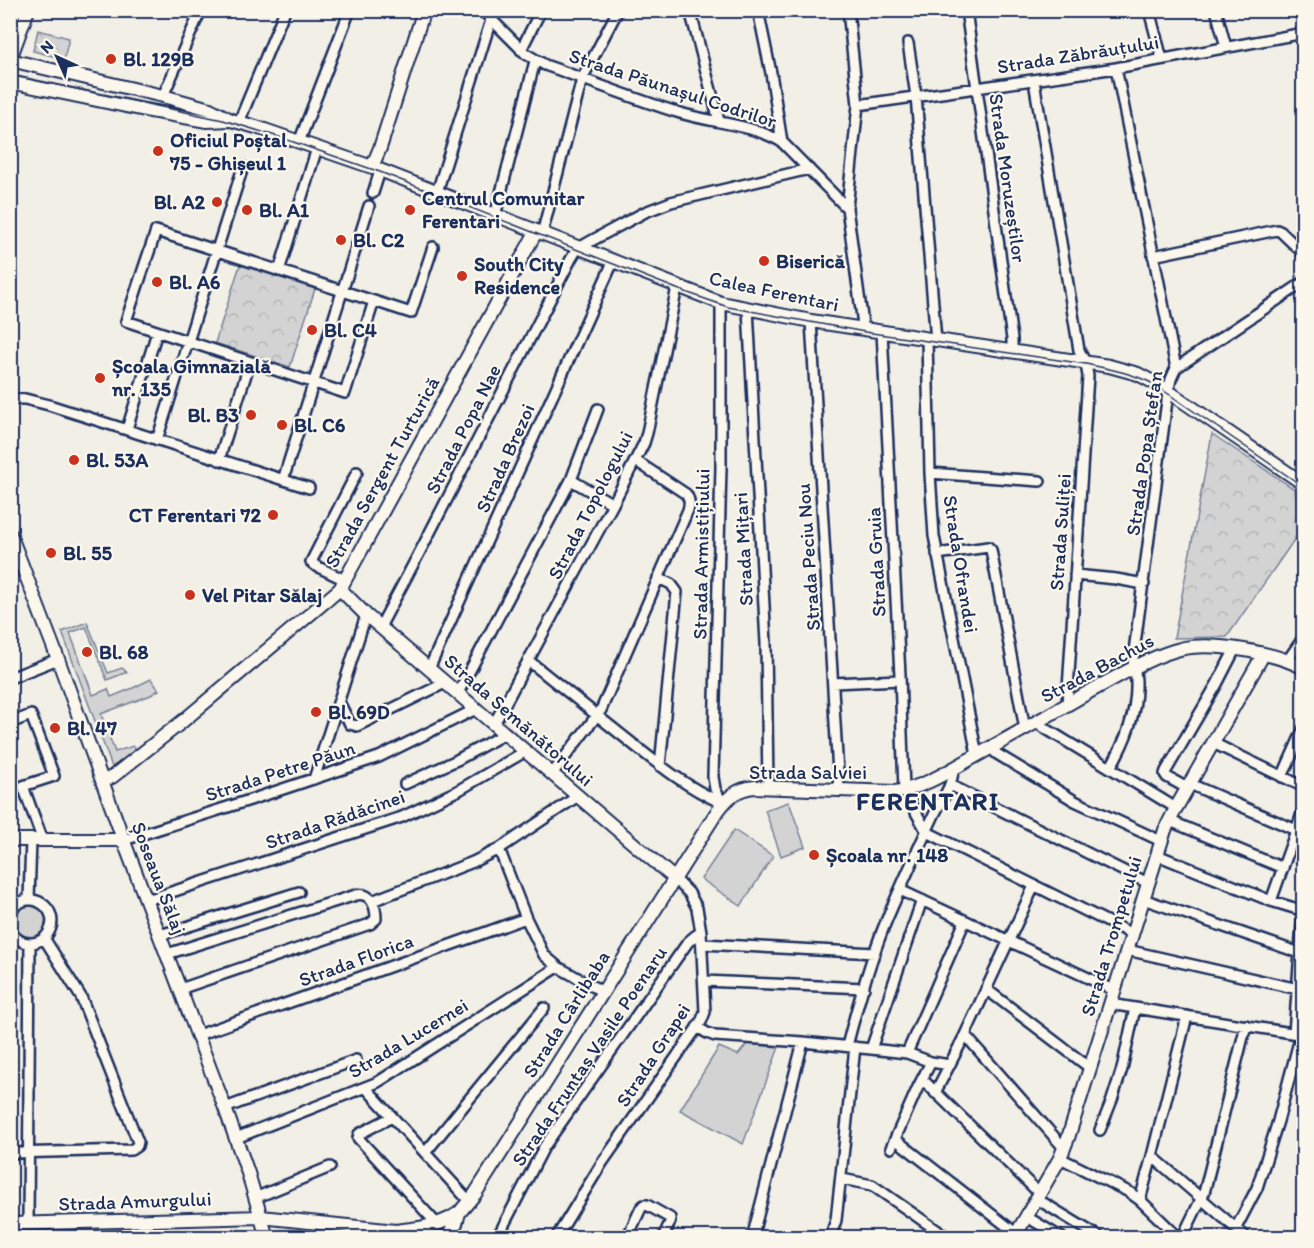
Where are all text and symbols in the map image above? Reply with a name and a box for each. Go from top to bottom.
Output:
north arrow [27,27,87,87]
street label: Strada Zăbrăuțului [995,29,1161,79]
text: N [36,36,57,57]
street label: Strada Păunașul Codrilor [566,43,780,133]
place label: Bl. 129B [123,47,194,71]
marker: Bl. 129B [104,52,118,66]
street label: Strada Moruzeștilor [984,92,1032,264]
place label: Oficiul Poștal 75 - Ghișeul 1 [169,128,287,176]
marker: Oficiul Poștal 75 - Ghișeul 1 [151,144,165,158]
place label: Centrul Comunitar Ferentari [422,186,585,233]
place label: Bl. A2 [154,190,205,214]
marker: Bl. A2 [210,195,224,209]
place label: Bl. A1 [259,198,310,222]
marker: Bl. A1 [240,203,254,217]
marker: Centrul Comunitar Ferentari [403,203,417,217]
place label: Bl. C2 [353,228,405,252]
marker: Bl. C2 [334,233,348,247]
place label: Biserică [776,249,845,273]
place label: South City Residence [474,252,564,299]
marker: Biserică [757,254,771,268]
street label: Calea Ferentari [707,266,841,316]
marker: South City Residence [455,269,469,283]
place label: Bl. A6 [169,270,221,294]
marker: Bl. A6 [150,275,164,289]
place label: Bl. C4 [324,318,377,342]
marker: Bl. C4 [305,323,319,337]
place label: Școala Gimnazială nr. 135 [111,354,271,401]
street label: Strada Popa Nae [420,360,506,498]
street label: Strada Popa Ștefan [1121,369,1167,537]
marker: Școala Gimnazială nr. 135 [93,371,107,385]
street label: Strada Sergent Turturică [319,372,445,572]
street label: Strada Brezoi [470,400,540,516]
place label: Bl. B3 [187,403,239,427]
marker: Bl. B3 [244,408,258,422]
place label: Bl. C6 [294,413,346,437]
marker: Bl. C6 [275,418,289,432]
street label: Strada Topologului [542,427,638,583]
place label: Bl. 53A [86,448,148,472]
marker: Bl. 53A [67,453,81,467]
street label: Strada Armistițiului [688,468,714,640]
street label: Strada Suliței [1044,473,1076,591]
street label: Strada Peciu Nou [791,483,825,631]
street label: Strada Mițari [728,492,758,606]
street label: Strada Ofrandei [938,494,984,634]
place label: CT Ferentari 72 [129,503,261,527]
street label: Strada Gruia [861,506,891,617]
marker: CT Ferentari 72 [266,508,280,522]
place label: Bl. 55 [63,541,112,565]
marker: Bl. 55 [44,546,58,560]
place label: Vel Pitar Sălaj [202,583,322,608]
marker: Vel Pitar Sălaj [183,588,197,602]
street label: Strada Bachus [1036,628,1158,708]
place label: Bl. 68 [99,640,149,664]
marker: Bl. 68 [80,645,94,659]
street label: Strada Semănătorului [440,649,598,791]
place label: Bl. 69D [328,700,390,724]
marker: Bl. 69D [309,705,323,719]
place label: Bl. 47 [67,716,117,740]
marker: Bl. 47 [48,721,62,735]
street label: Strada Petre Păun [202,735,358,807]
street label: Strada Salviei [749,760,867,784]
street label: Strada Rădăcinei [262,784,408,854]
district label: FERENTARI [856,785,1000,817]
street label: Șoseaua Sălaj [127,818,191,938]
place label: Școala nr. 148 [826,843,948,868]
marker: Școala nr. 148 [807,848,821,862]
street label: Strada Trompetului [1075,853,1147,1019]
street label: Strada Florica [296,928,417,992]
street label: Strada Fruntaș Vasile Poenaru [506,941,672,1171]
street label: Strada Cârlibaba [517,946,615,1082]
street label: Strada Lucernei [344,993,472,1083]
street label: Strada Grapei [611,999,695,1111]
street label: Strada Amurgului [58,1186,212,1216]

